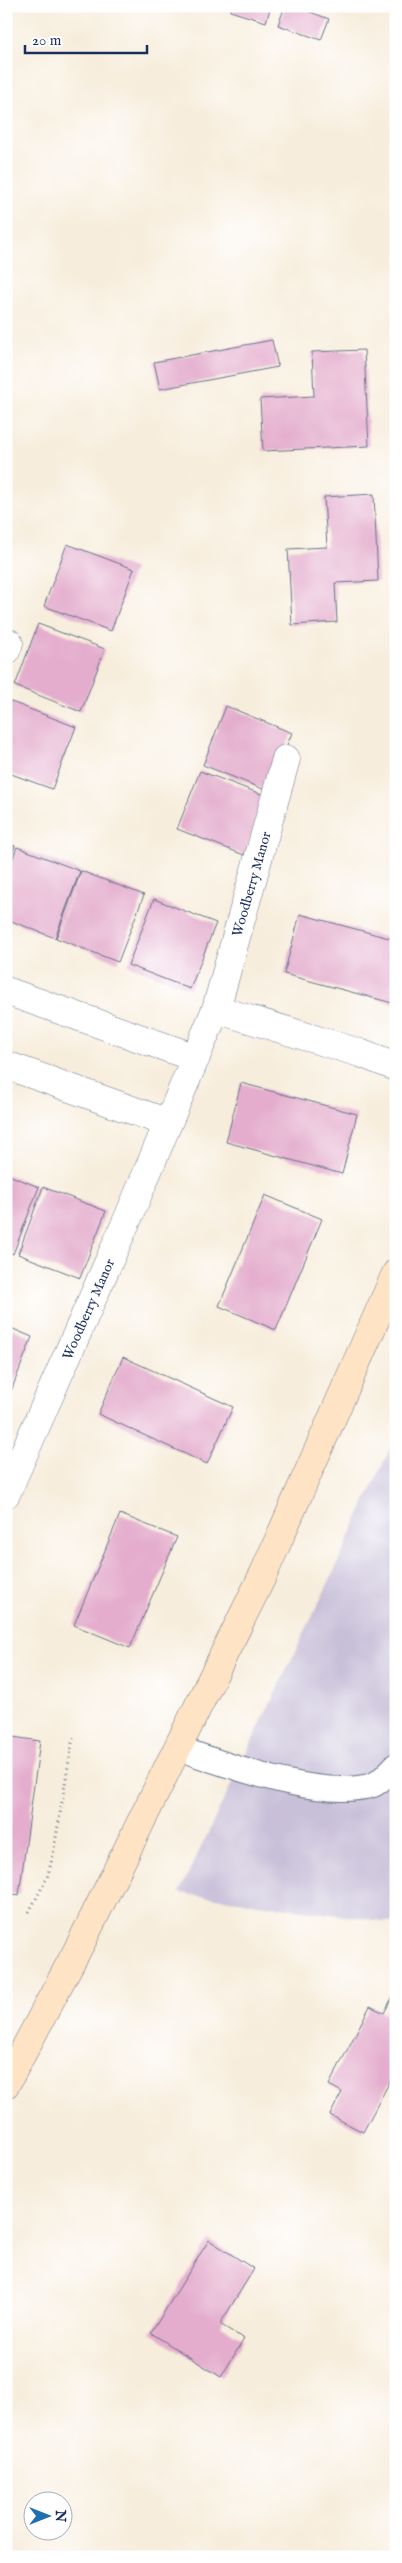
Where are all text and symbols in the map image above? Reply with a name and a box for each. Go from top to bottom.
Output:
scale bar [25,22,148,54]
text: 20 m [32,31,62,50]
street label: Woodberry Manor [228,830,276,939]
street label: Woodberry Manor [59,1256,119,1363]
north arrow [22,2490,72,2540]
text: N [51,2509,69,2522]

